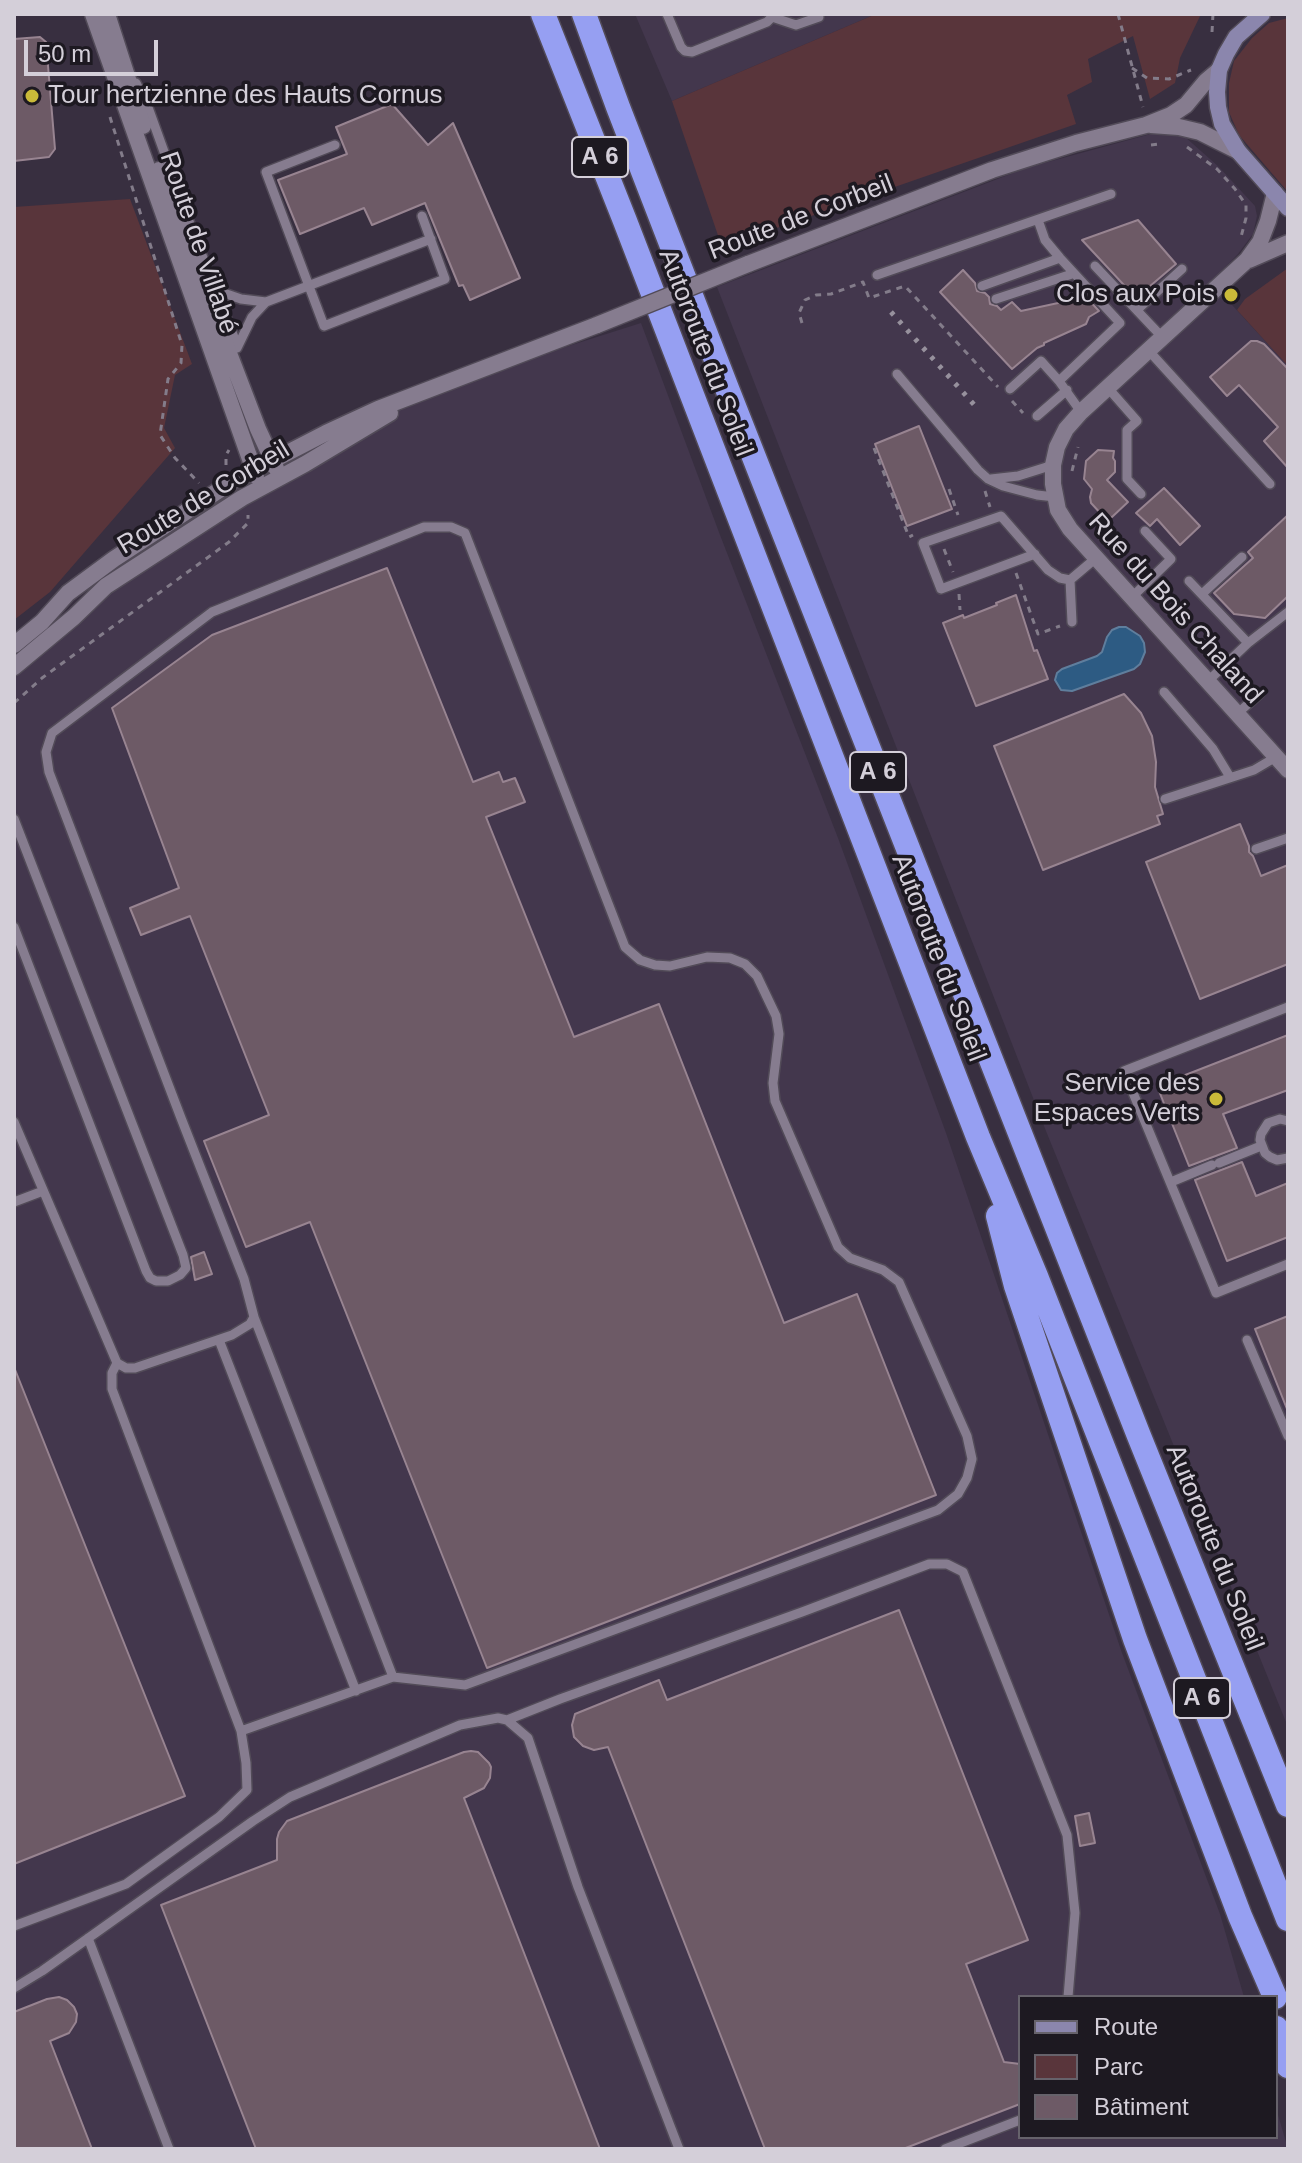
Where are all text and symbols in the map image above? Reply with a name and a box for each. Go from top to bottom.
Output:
scale bar [28,24,162,74]
text: 50 m [38,40,91,67]
place label: Tour hertzienne des Hauts Cornus [48,80,443,112]
marker: Tour hertzienne des Hauts Cornus [23,87,41,105]
road number: A 6 [572,137,628,177]
street label: Route de Villabé [152,148,244,338]
street label: Route de Corbeil [704,168,898,268]
street label: Autoroute du Soleil [651,245,759,461]
place label: Clos aux Pois [1056,279,1215,311]
marker: Clos aux Pois [1222,286,1240,304]
street label: Route de Corbeil [112,434,296,562]
street label: Rue du Bois Chaland [1081,507,1269,711]
road number: A 6 [850,752,906,792]
street label: Autoroute du Soleil [884,850,992,1066]
place label: Service des Espaces Verts [1034,1068,1200,1130]
marker: Service des Espaces Verts [1207,1090,1225,1108]
street label: Autoroute du Soleil [1158,1440,1270,1656]
road number: A 6 [1174,1678,1230,1718]
legend [1018,1995,1278,2139]
text: Route [1094,2013,1158,2040]
text: Parc [1094,2053,1143,2080]
text: Bâtiment [1094,2093,1189,2120]

